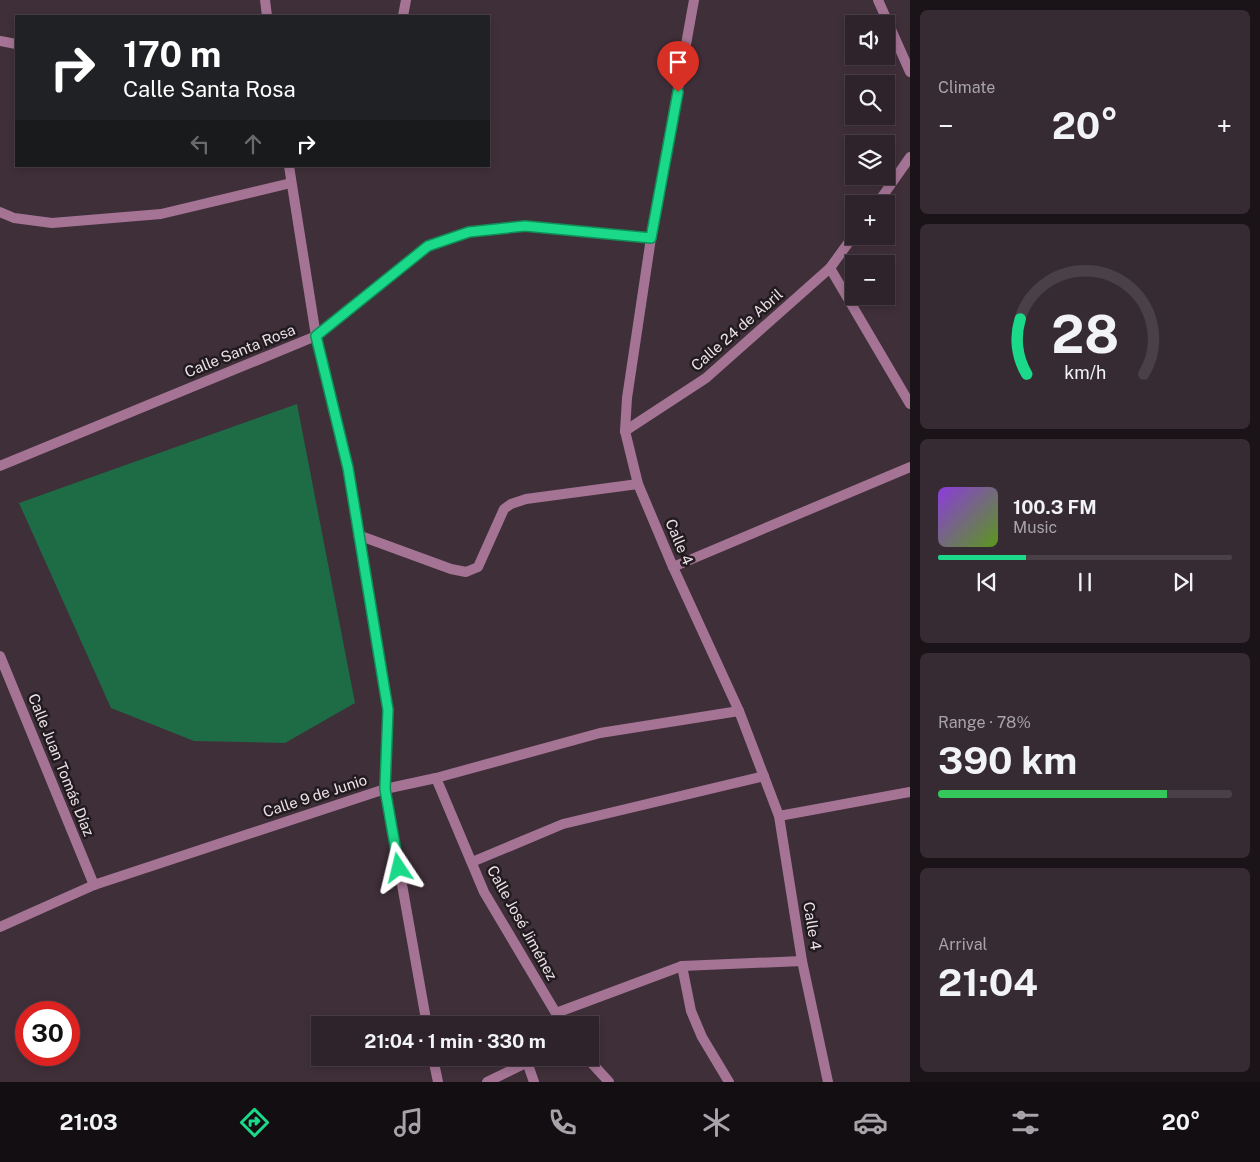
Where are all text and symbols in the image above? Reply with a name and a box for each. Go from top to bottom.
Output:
map controls [845,15,895,305]
button: sound [845,15,895,65]
text: 170 m [123,34,221,75]
icon: right [40,35,105,100]
pin [657,41,699,92]
icon: arrive [664,48,692,76]
button: search [845,75,895,125]
text: Calle Santa Rosa [123,76,296,102]
text: Climate [938,78,995,97]
text: 20° [1052,103,1118,148]
text: − [938,109,954,142]
text: + [1216,109,1232,142]
icon: left [186,130,214,158]
icon: ahead [239,130,267,158]
icon: right [292,130,320,158]
button: layers [845,135,895,185]
button: + [845,195,895,245]
button: − [845,255,895,305]
street label: Calle 24 de Abril [687,285,786,374]
text: 28 [1051,304,1119,365]
street label: Calle Santa Rosa [182,321,298,380]
text: km/h [1064,362,1106,383]
text: 100.3 FM [1013,496,1097,518]
street label: Calle 4 [662,516,697,567]
text: Music [1013,518,1057,537]
icon: previous [973,568,1001,596]
icon: pause [1071,568,1099,596]
icon: next [1169,568,1197,596]
street label: Calle Juan Tomás Díaz [25,691,98,839]
text: Range · 78% [938,713,1031,732]
text: 390 km [938,738,1077,783]
street label: Calle 9 de Junio [261,771,369,820]
position arrow [372,841,424,893]
street label: Calle José Jiménez [484,863,561,983]
street label: Calle 4 [800,901,825,951]
text: Arrival [938,935,987,954]
text: 21:04 [938,960,1038,1005]
speed limit sign: 30 [15,1001,80,1066]
text: 21:04 · 1 min · 330 m [364,1030,546,1052]
icon: directions [237,1105,272,1140]
icon: music [391,1105,426,1140]
icon: phone [545,1105,580,1140]
icon: climate [699,1105,734,1140]
icon: car [853,1105,888,1140]
icon: filters [1008,1105,1043,1140]
text: 21:03 [60,1109,118,1135]
text: 20° [1162,1109,1200,1135]

